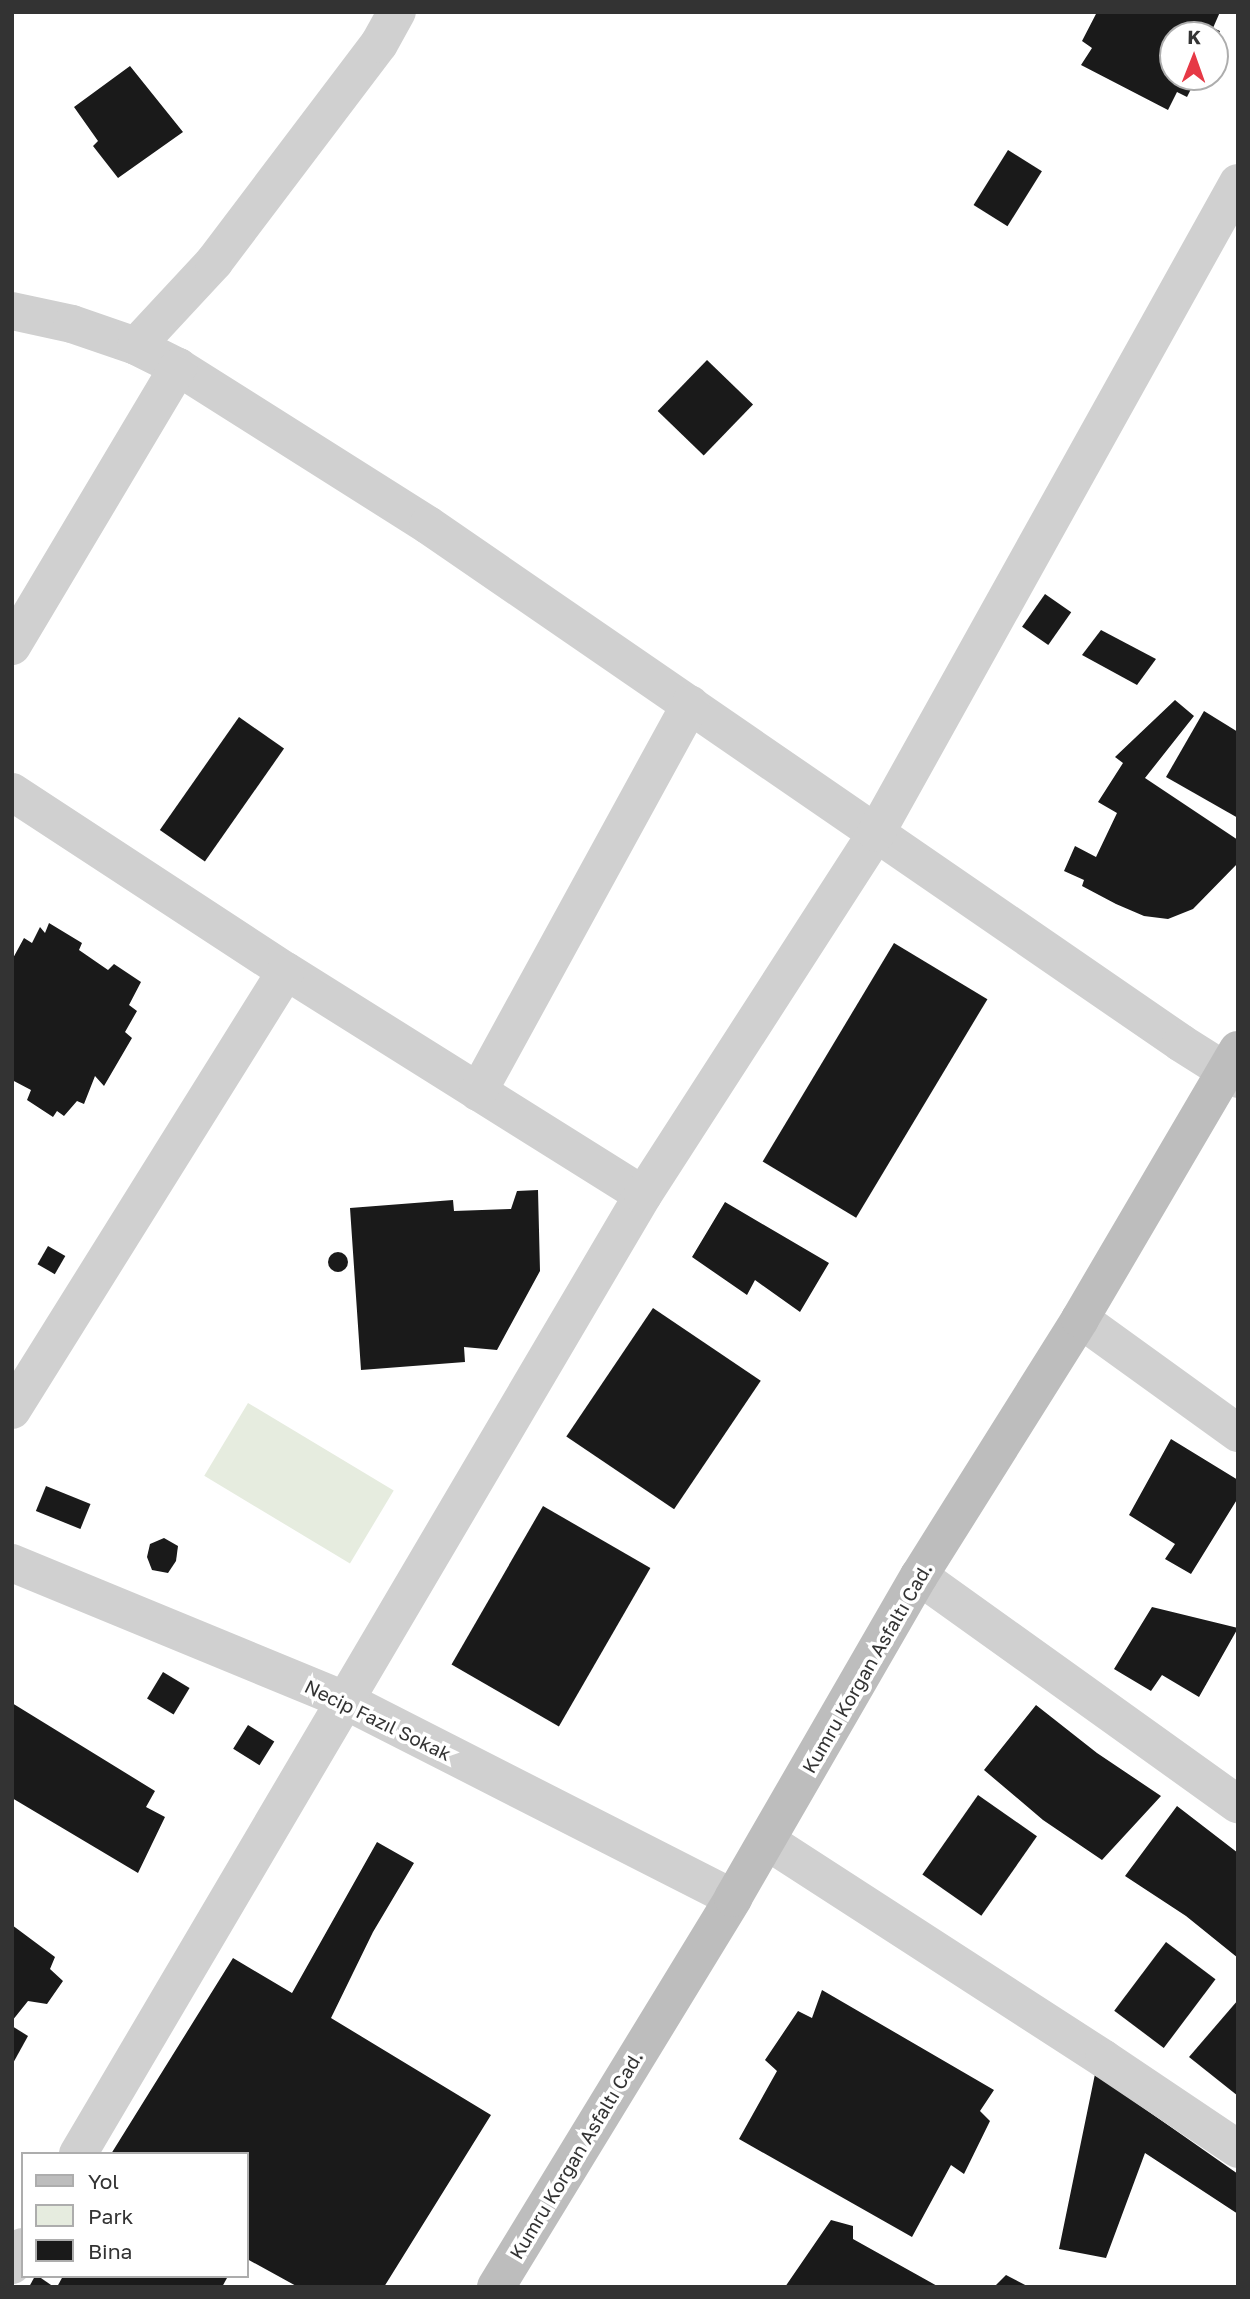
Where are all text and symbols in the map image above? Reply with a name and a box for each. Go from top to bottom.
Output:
north arrow [1159,21,1229,91]
text: K [1187,25,1201,48]
street label: Kumru Korgan Asfaltı Cad. [797,1559,937,1777]
street label: Necip Fazıl Sokak [301,1675,455,1765]
street label: Kumru Korgan Asfaltı Cad. [505,2047,647,2263]
legend [21,2152,248,2278]
text: Yol [88,2168,119,2194]
text: Park [88,2203,133,2229]
text: Bina [88,2238,132,2264]

